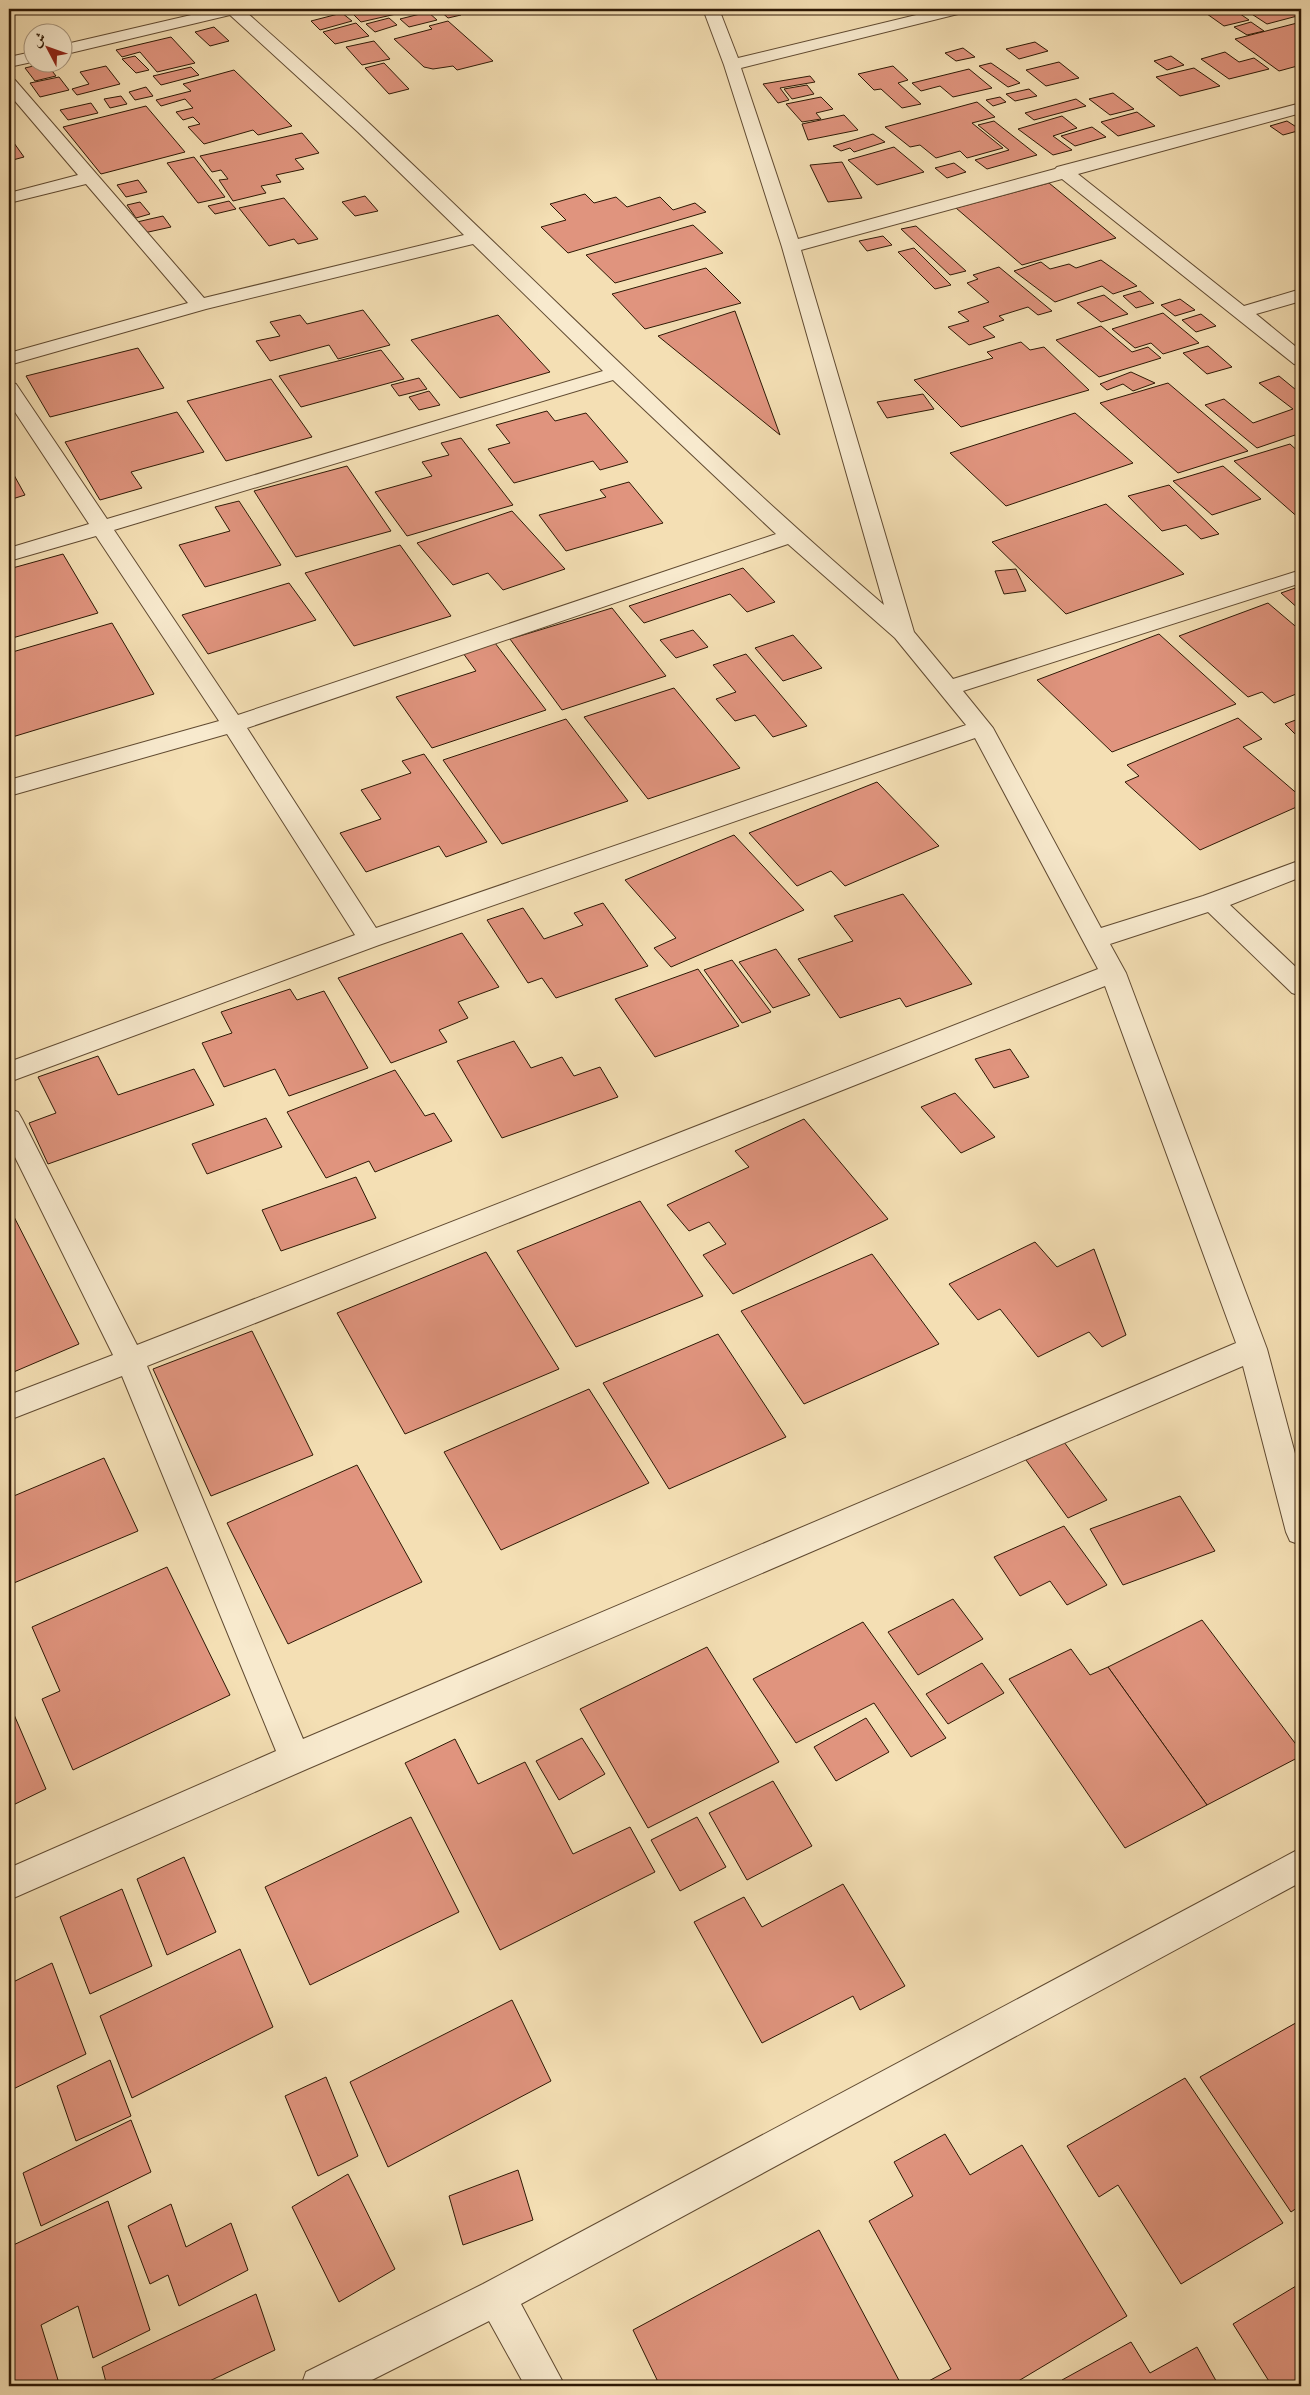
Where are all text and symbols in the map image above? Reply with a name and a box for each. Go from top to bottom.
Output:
north arrow [22,22,72,72]
text: ش [28,29,50,51]

